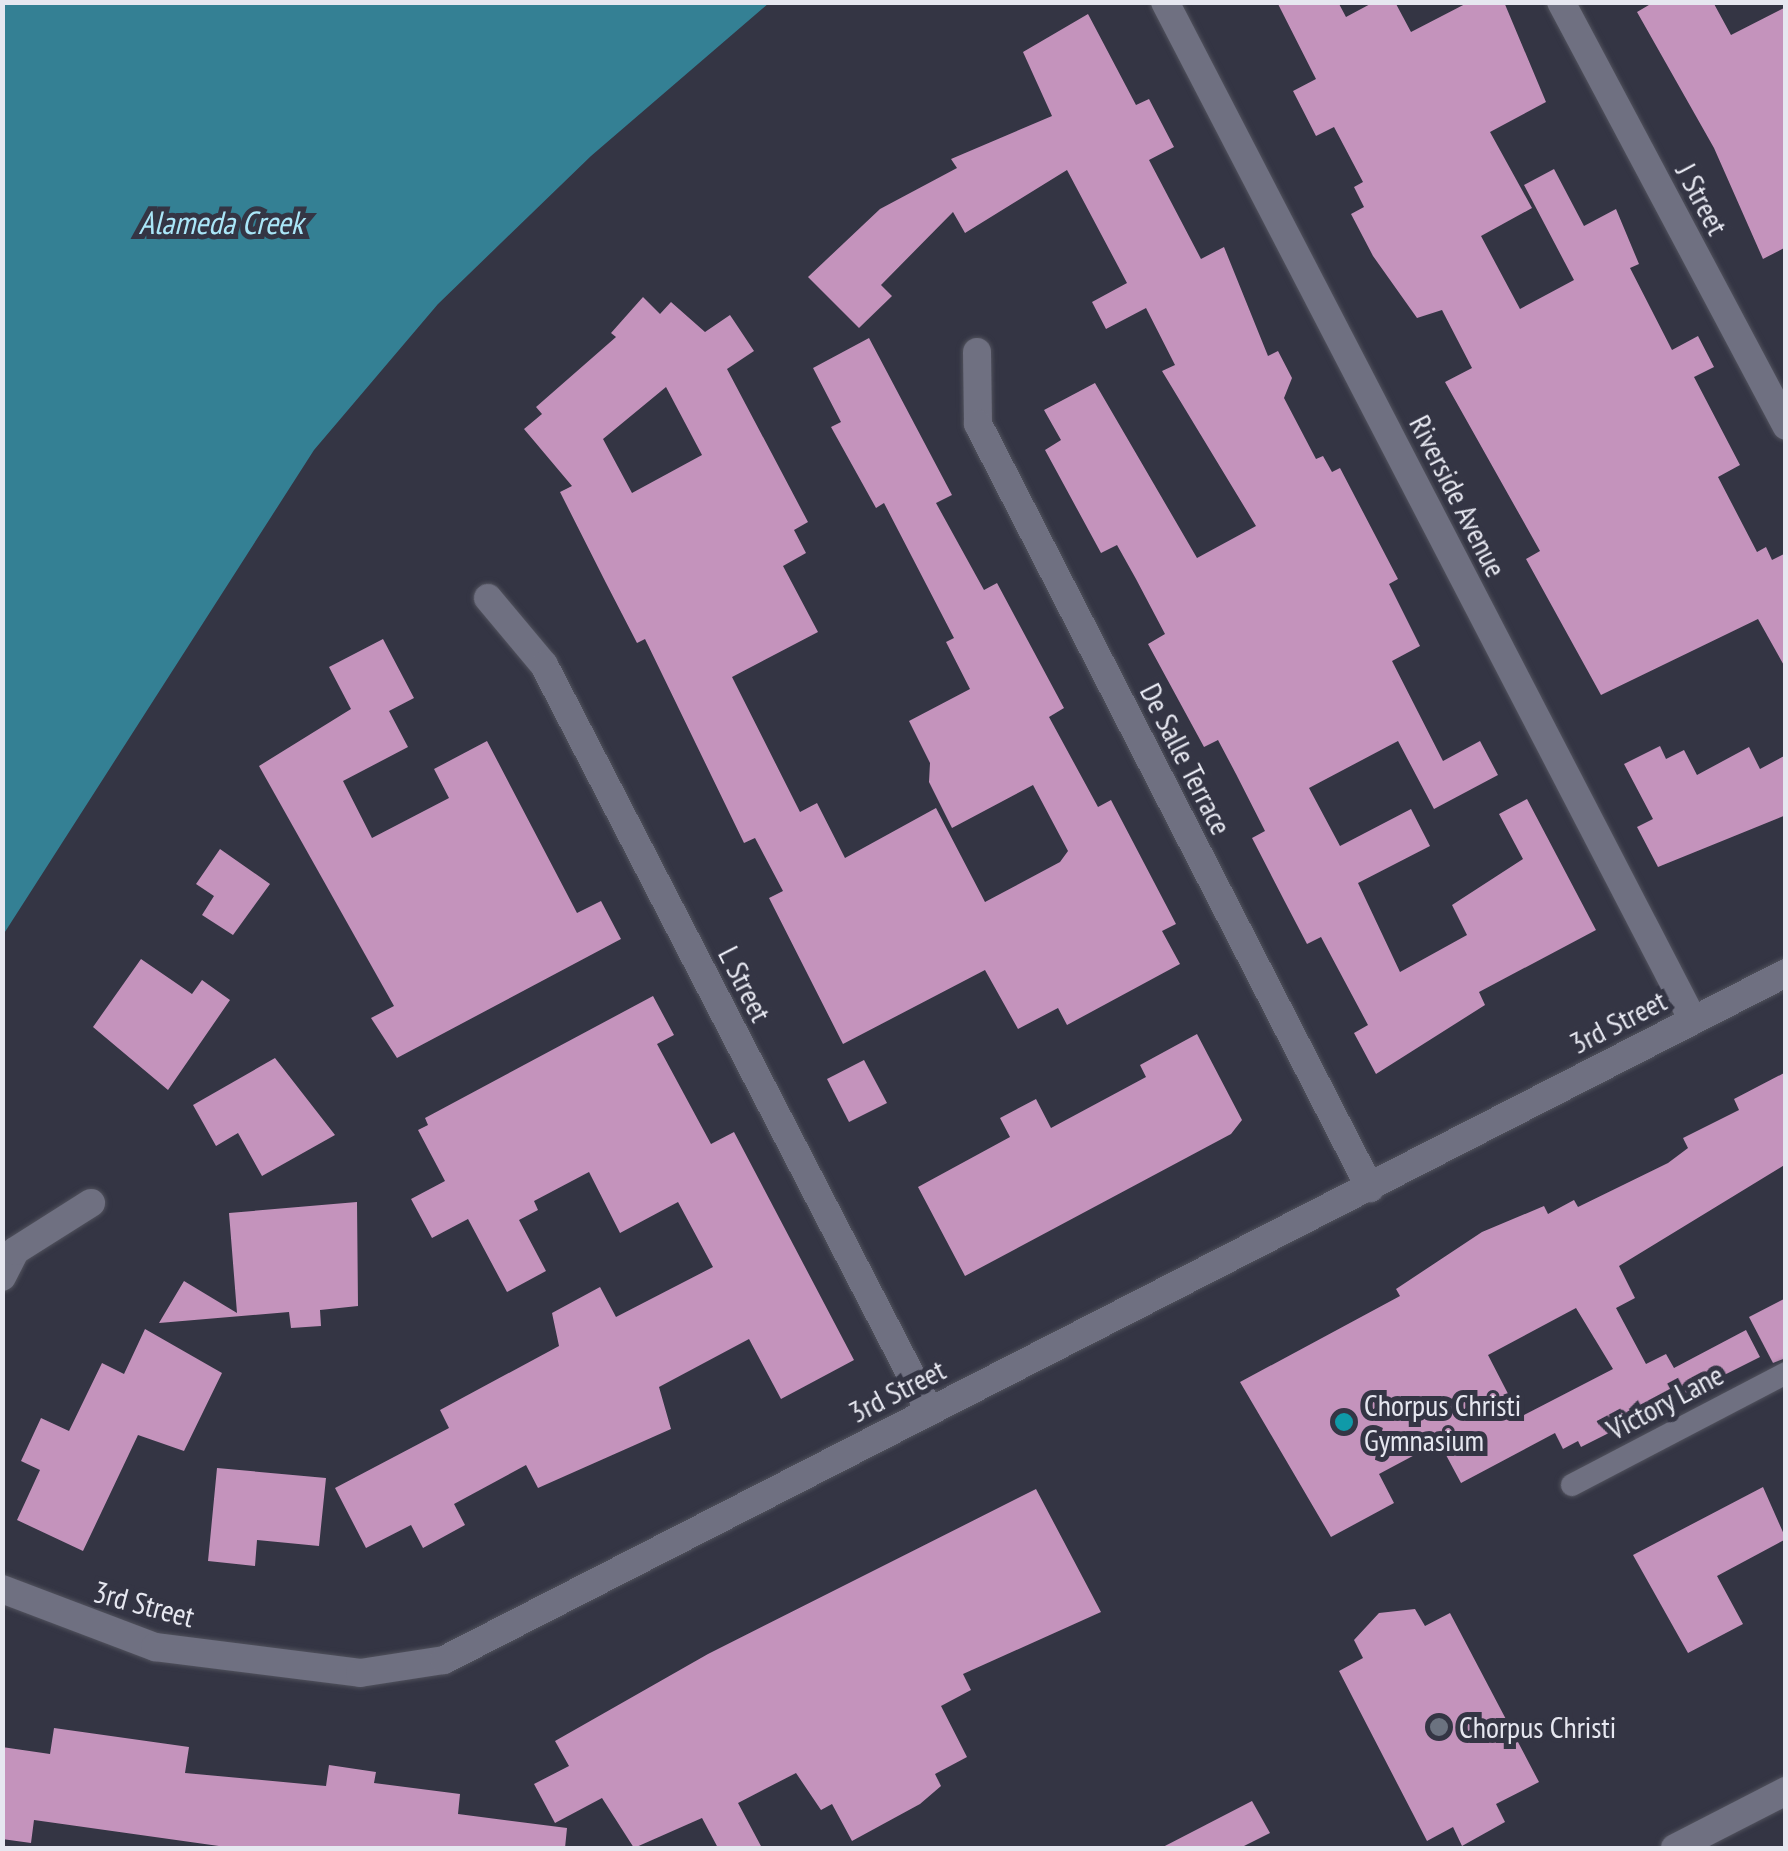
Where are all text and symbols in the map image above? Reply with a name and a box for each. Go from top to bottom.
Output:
street label: J Street [1668,157,1736,241]
water label: Alameda Creek [139,203,303,241]
street label: Riverside Avenue [1402,409,1514,583]
street label: De Salle Terrace [1132,677,1240,841]
street label: L Street [711,940,779,1028]
street label: 3rd Street [1564,983,1672,1061]
street label: 3rd Street [843,1352,951,1430]
street label: Victory Lane [1600,1356,1730,1448]
place label: Chorpus Christi Gymnasium [1364,1387,1521,1458]
marker: Chorpus Christi Gymnasium [1333,1411,1355,1433]
street label: 3rd Street [90,1573,198,1635]
place label: Chorpus Christi [1459,1709,1616,1745]
marker: Chorpus Christi [1428,1716,1450,1738]

